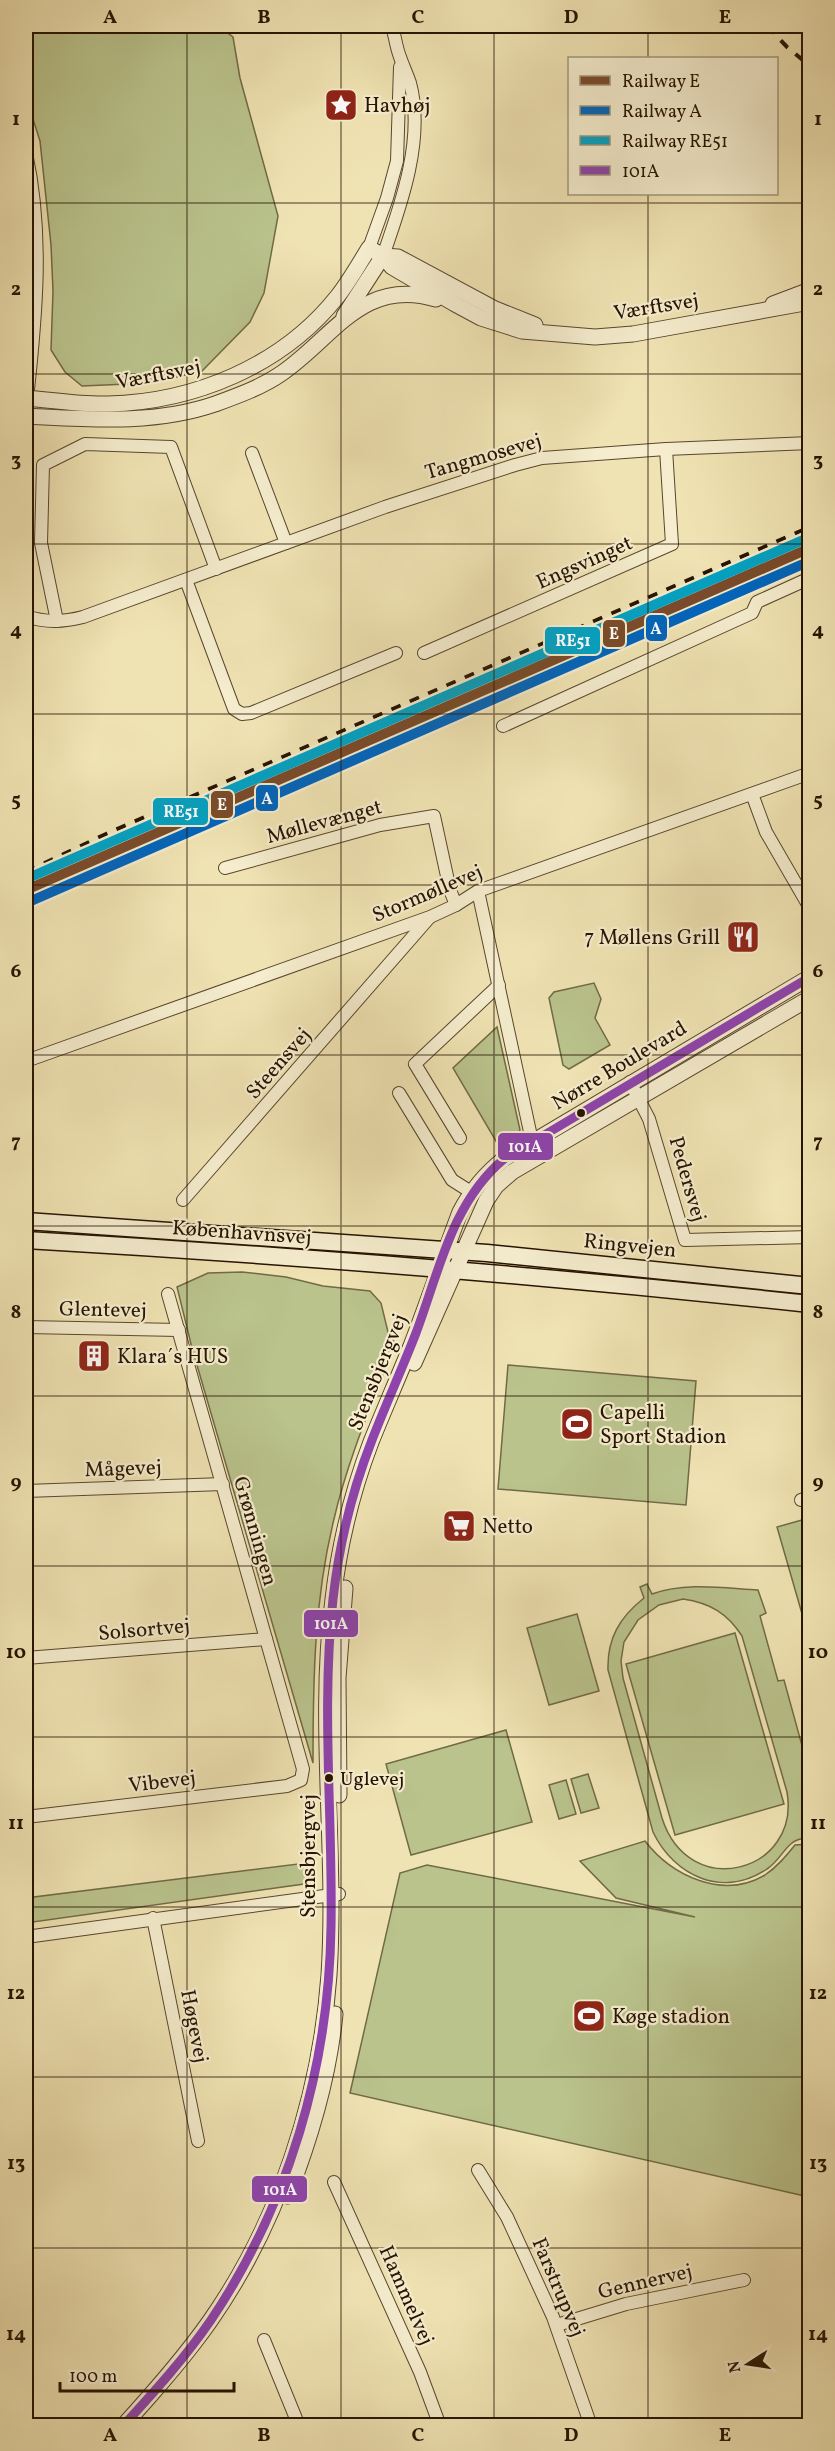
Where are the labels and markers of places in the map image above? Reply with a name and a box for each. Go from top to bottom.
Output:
place icon: Havhøj [323,87,359,123]
place label: Havhøj [364,92,430,121]
restaurant icon: 7 Møllens Grill [725,919,761,955]
place label: 7 Møllens Grill [584,924,720,953]
unlabelled marker [575,1107,587,1119]
building icon: Klara´s HUS [76,1338,112,1374]
place label: Klara´s HUS [117,1343,228,1372]
place label: Capelli Sport Stadion [600,1399,726,1452]
sports icon: Capelli Sport Stadion [559,1406,595,1442]
supermarket icon: Netto [441,1508,477,1544]
place label: Netto [482,1513,533,1542]
place label: Uglevej [340,1766,404,1794]
marker: Uglevej [323,1772,335,1784]
sports icon: Køge stadion [571,1998,607,2034]
place label: Køge stadion [612,2003,730,2032]

